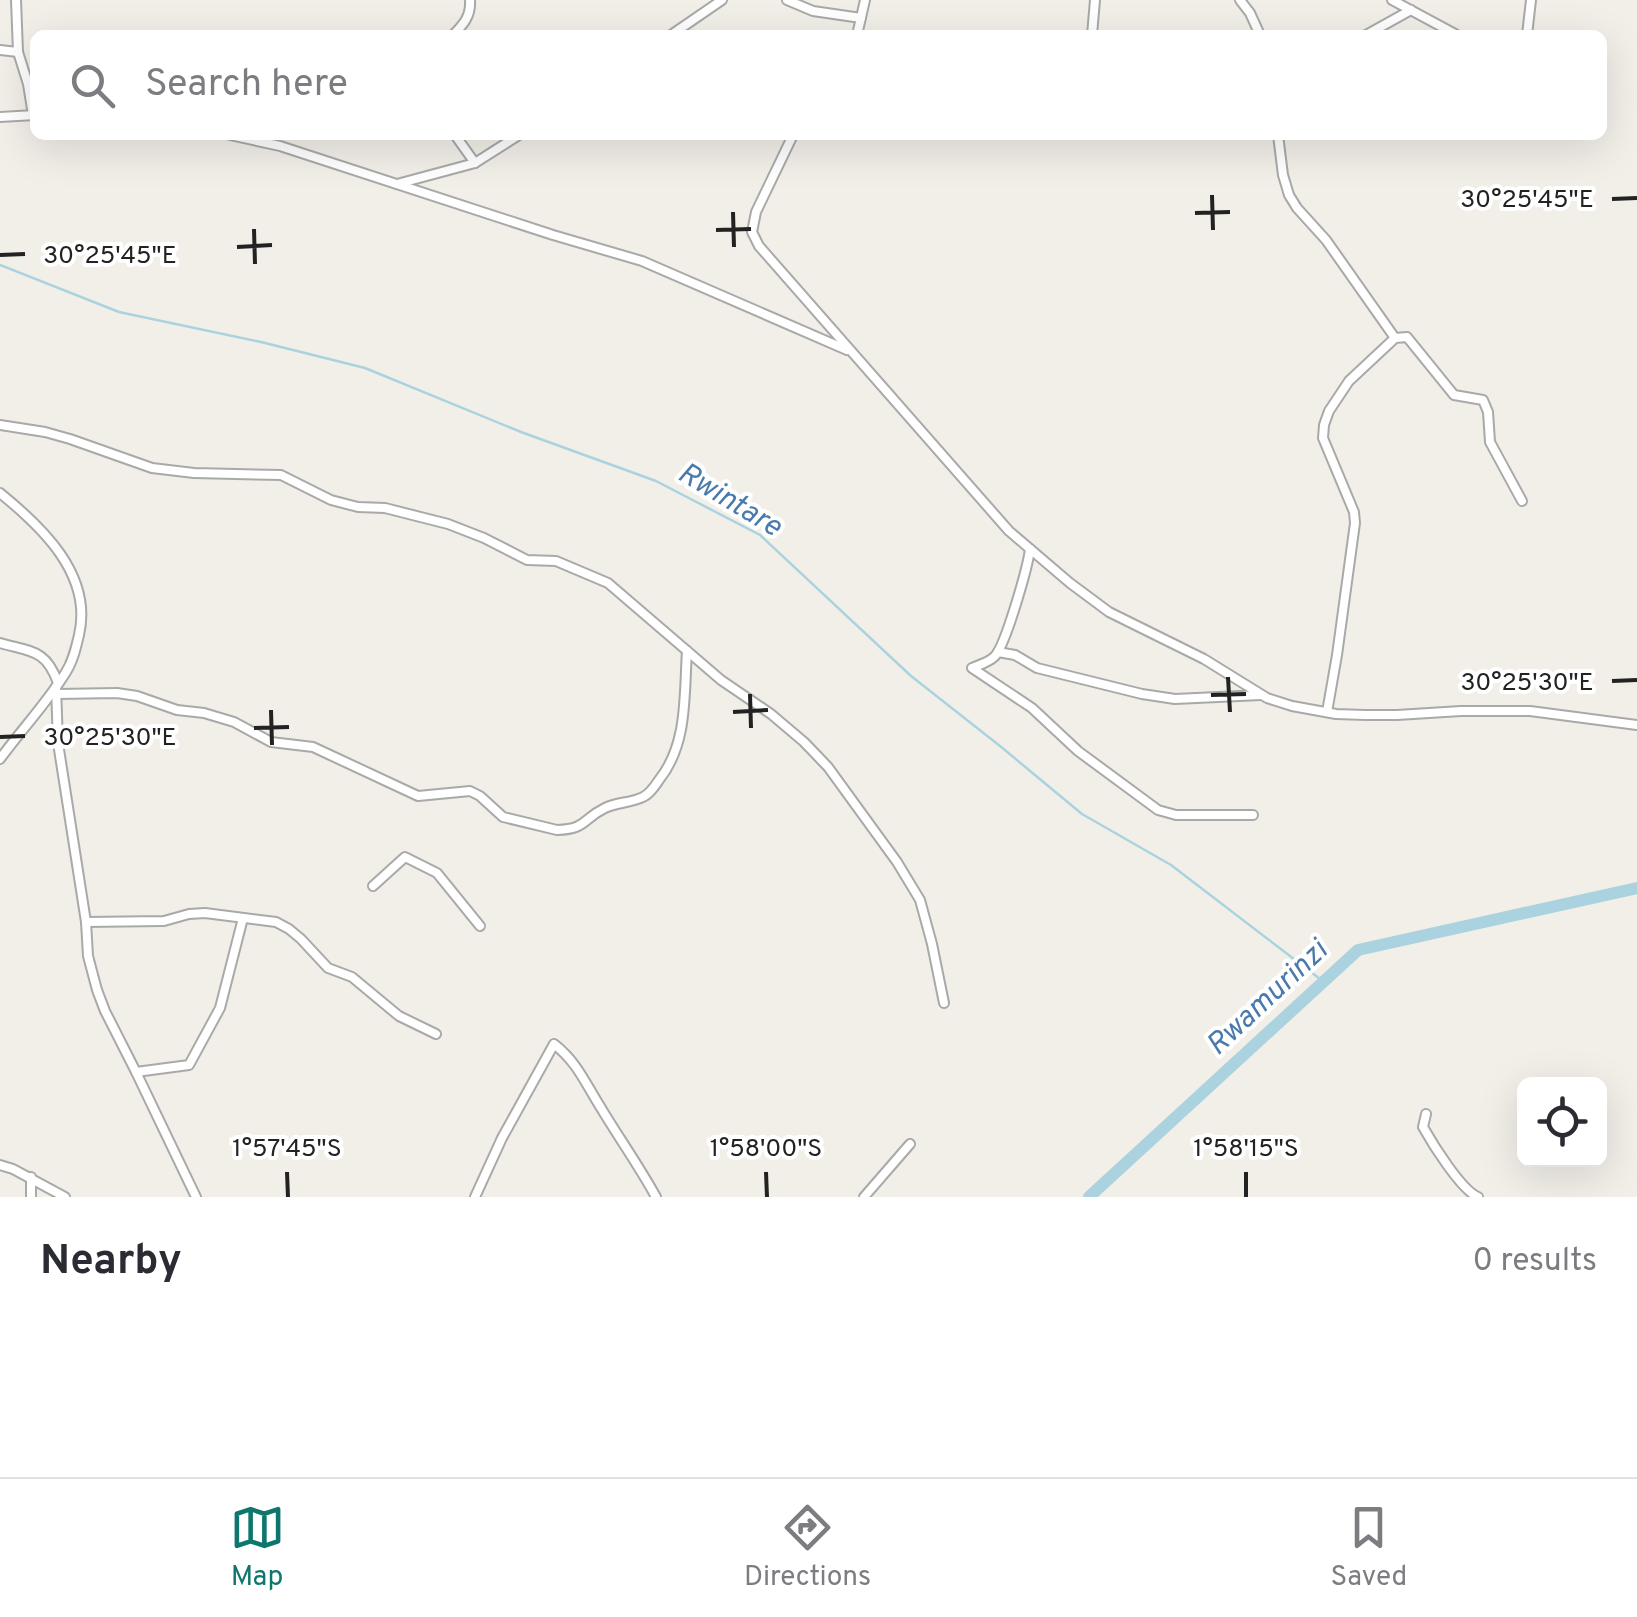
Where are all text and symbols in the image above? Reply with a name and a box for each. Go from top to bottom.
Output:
search box [30,30,1607,140]
icon: search [65,58,120,113]
text: Search here [145,61,348,110]
text: 30°25'45"E [1460,185,1594,217]
text: 30°25'45"E [43,241,177,273]
water label: Rwintare [670,456,788,547]
text: 30°25'30"E [1460,668,1594,700]
text: 30°25'30"E [43,723,177,755]
water label: Rwamurinzi [1200,932,1338,1064]
map controls [1517,1077,1607,1167]
button: locate [1517,1077,1607,1167]
text: 1°57'45"S [232,1134,342,1166]
text: 1°58'00"S [710,1134,822,1166]
text: 1°58'15"S [1193,1134,1299,1166]
text: Nearby [40,1236,182,1289]
text: 0 results [1472,1242,1597,1282]
tab: Map [230,1500,285,1596]
tab: Directions [744,1500,871,1596]
tab: Saved [1330,1500,1407,1596]

